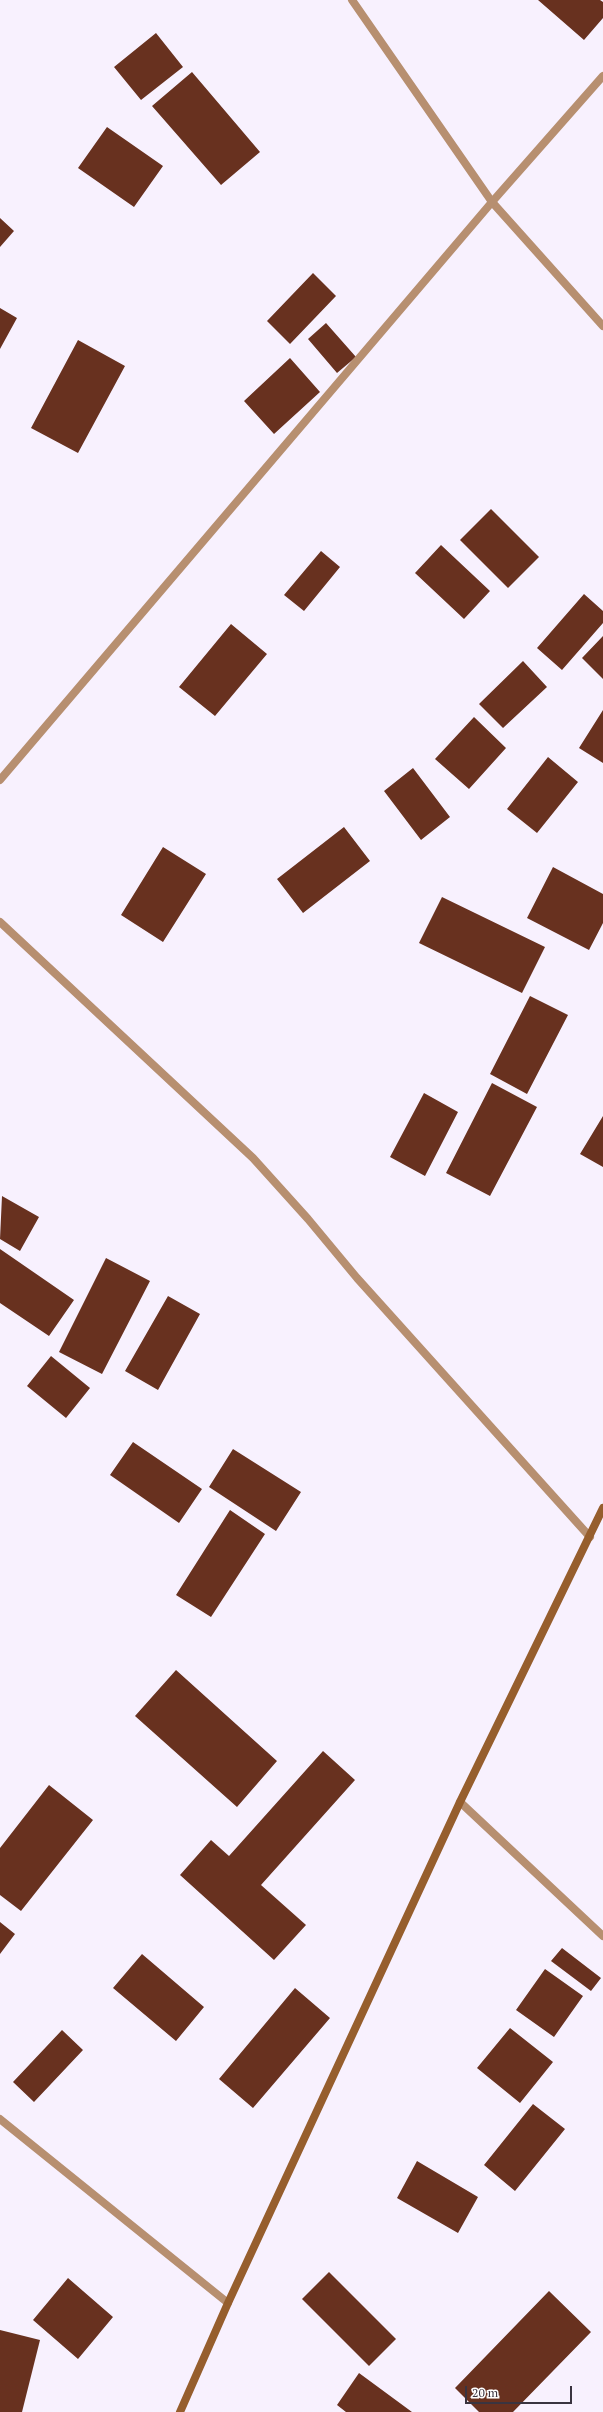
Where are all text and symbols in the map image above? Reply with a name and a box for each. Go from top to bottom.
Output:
scale bar [467,2378,574,2404]
text: 20 m [472,2385,498,2400]

